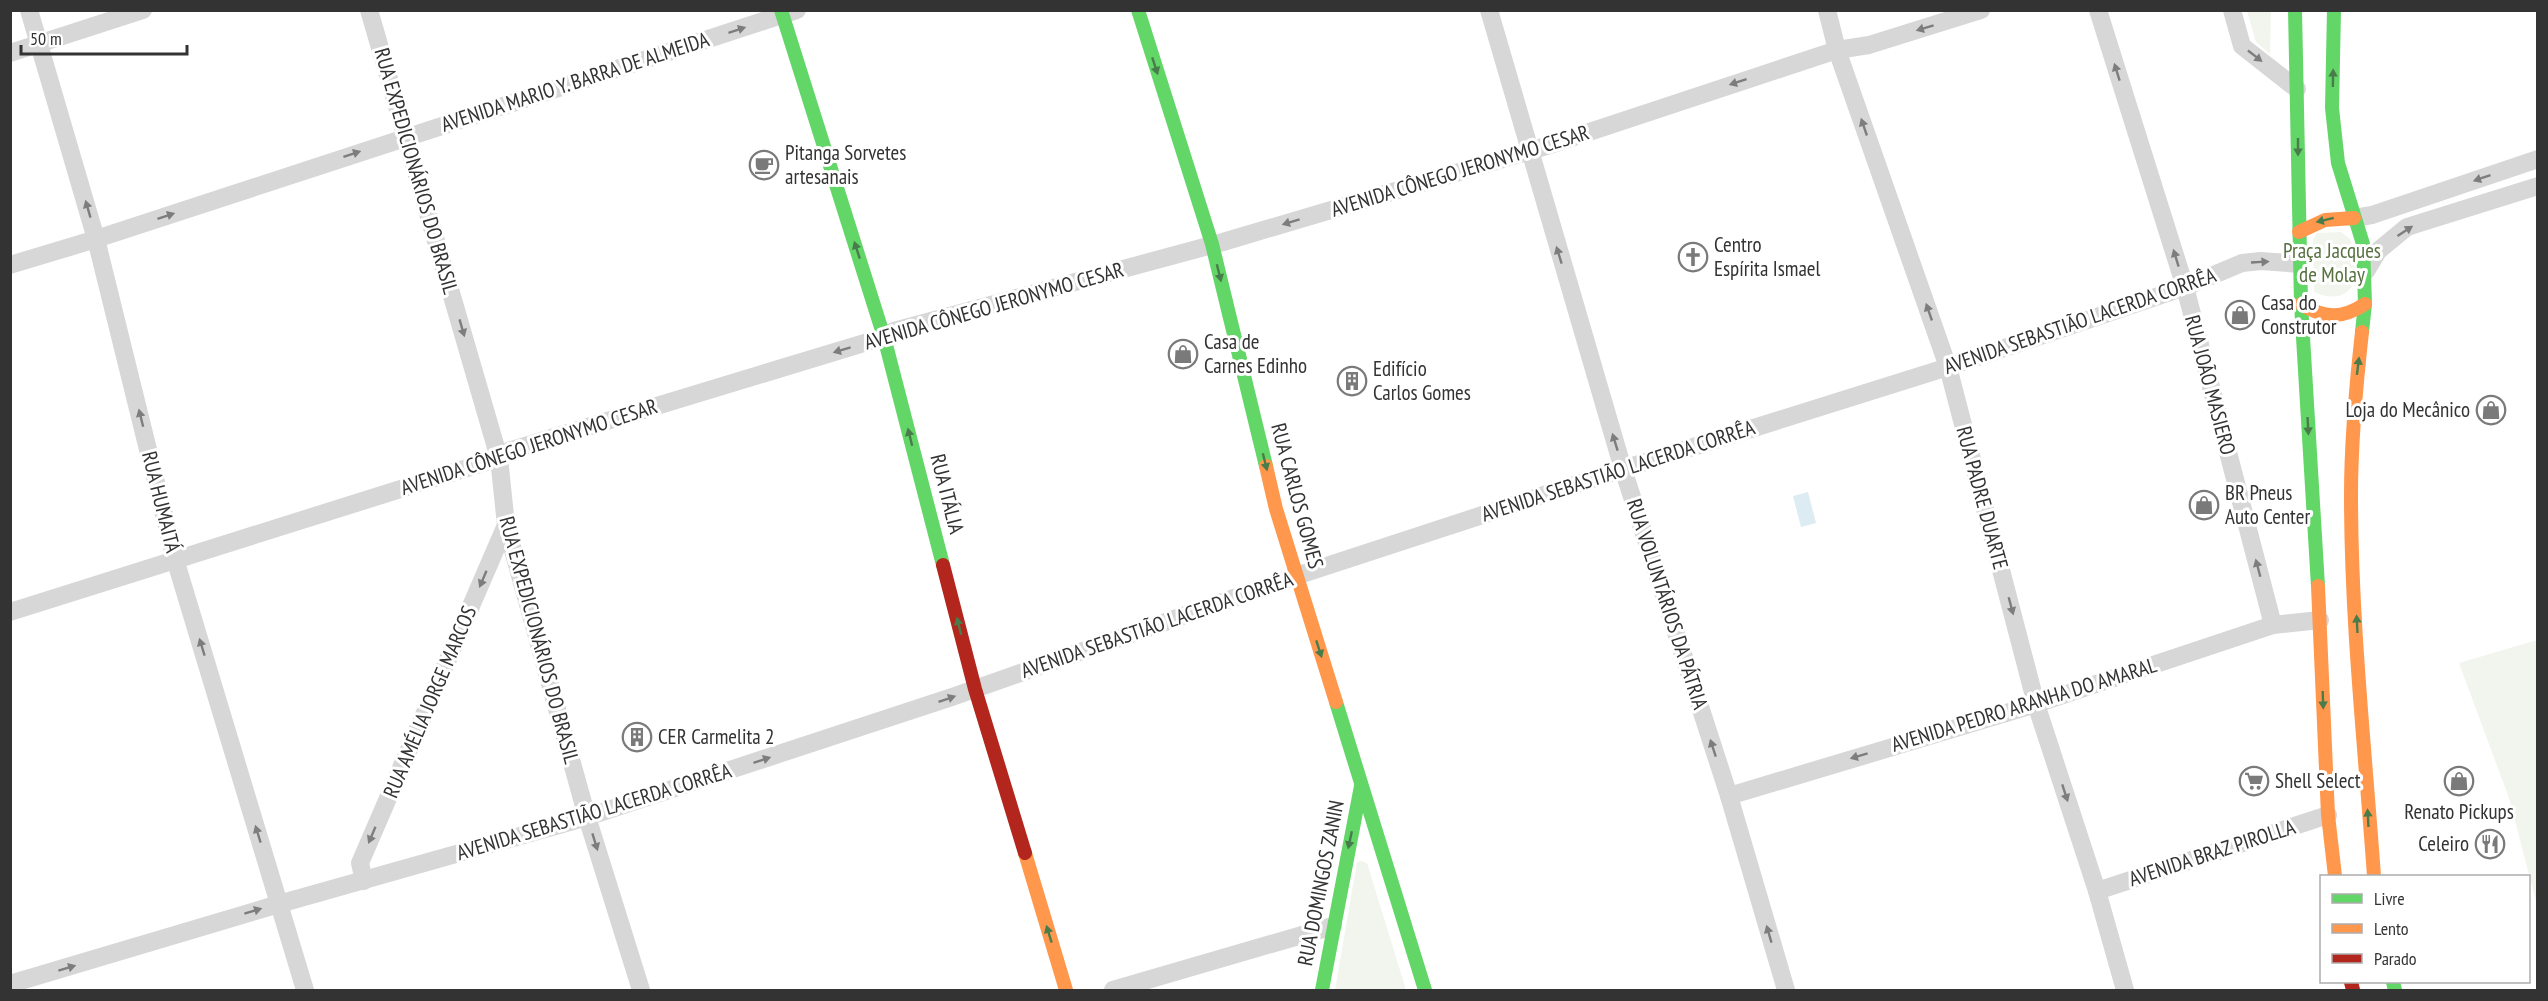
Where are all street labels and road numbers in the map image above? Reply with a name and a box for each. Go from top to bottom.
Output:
street label: AVENIDA MARIO Y. BARRA DE ALMEIDA [437,25,712,138]
street label: RUA EXPEDICIONÁRIOS DO BRASIL [368,45,465,297]
street label: AVENIDA CÔNEGO JERONYMO CESAR [1328,118,1592,223]
street label: AVENIDA CÔNEGO JERONYMO CESAR [861,256,1127,356]
street label: AVENIDA SEBASTIÃO LACERDA CORRÊA [1940,261,2219,380]
street label: RUA JOÃO MASIERO [2179,312,2242,458]
street label: AVENIDA CÔNEGO JERONYMO CESAR [397,392,661,501]
street label: AVENIDA SEBASTIÃO LACERDA CORRÊA [1478,413,1758,528]
street label: RUA CARLOS GOMES [1265,420,1330,572]
street label: RUA PADRE DUARTE [1950,423,2015,572]
street label: RUA HUMAITÁ [136,449,187,555]
street label: RUA ITÁLIA [925,451,970,537]
street label: RUA VOLUNTÁRIOS DA PÁTRIA [1621,495,1714,713]
street label: RUA EXPEDICIONÁRIOS DO BRASIL [493,513,586,767]
street label: AVENIDA SEBASTIÃO LACERDA CORRÊA [1017,565,1296,684]
street label: RUA AMÉLIA JORGE MARCOS [377,602,482,802]
street label: AVENIDA PEDRO ARANHA DO AMARAL [1888,651,2160,758]
street label: AVENIDA SEBASTIÃO LACERDA CORRÊA [453,757,735,866]
street label: RUA DOMINGOS ZANIN [1291,798,1350,968]
street label: AVENIDA BRAZ PIROLLA [2125,813,2299,892]

